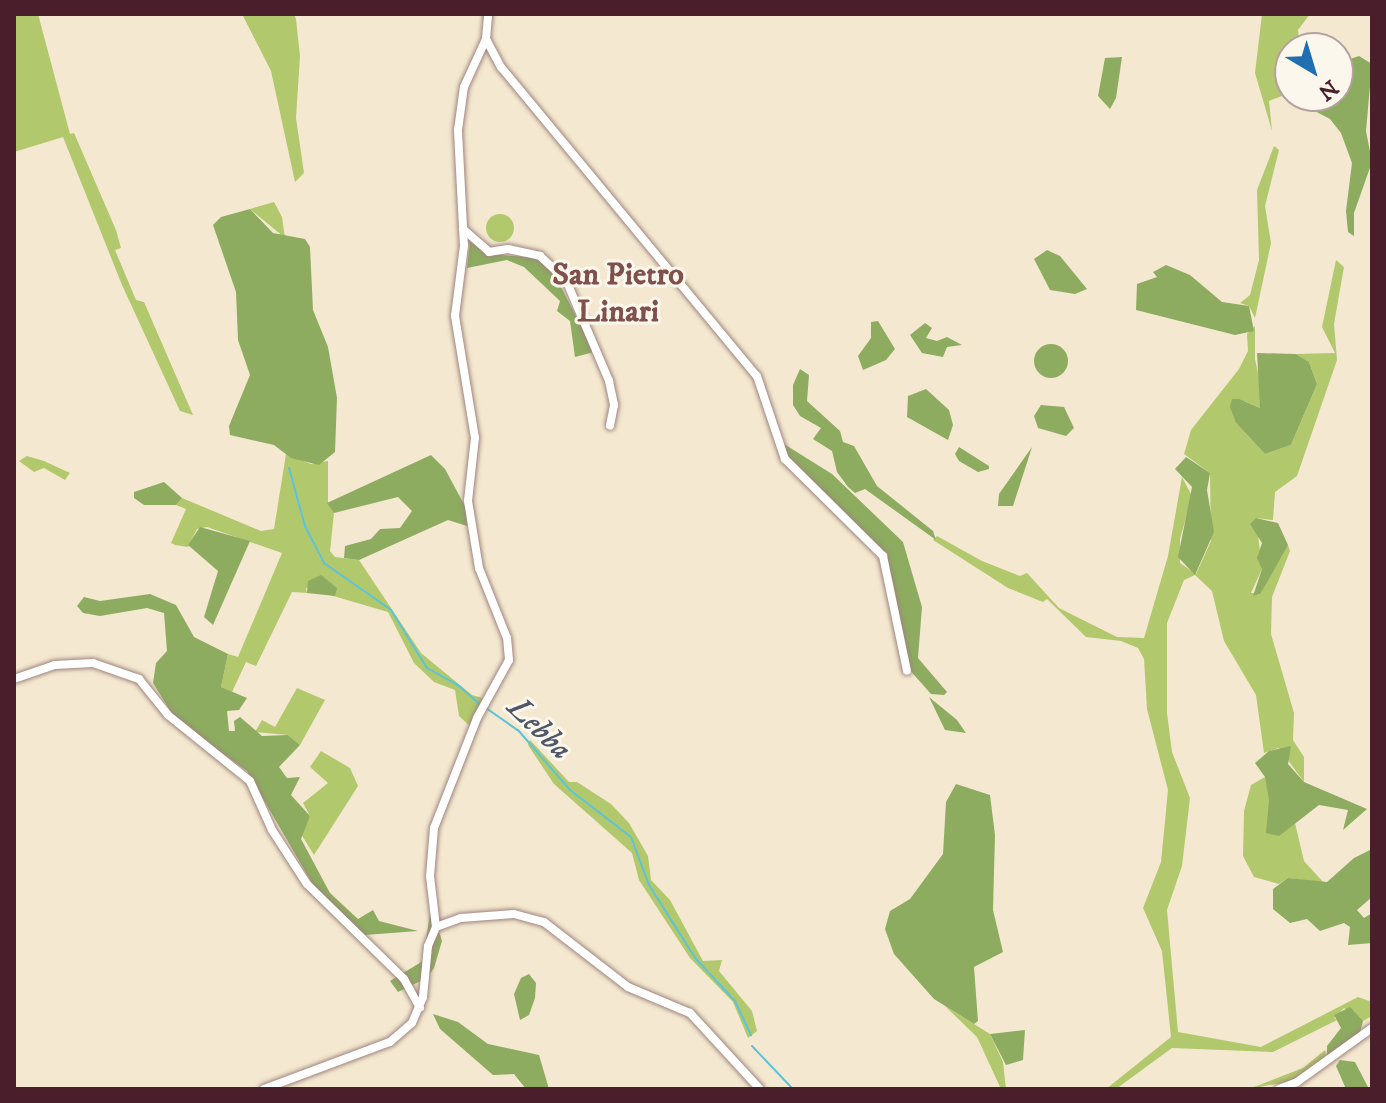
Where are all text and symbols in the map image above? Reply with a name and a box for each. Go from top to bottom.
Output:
north arrow [1274,32,1354,112]
text: N [1312,74,1343,106]
district label: San Pietro Linari [552,257,684,332]
water label: Lebba [499,689,579,769]

